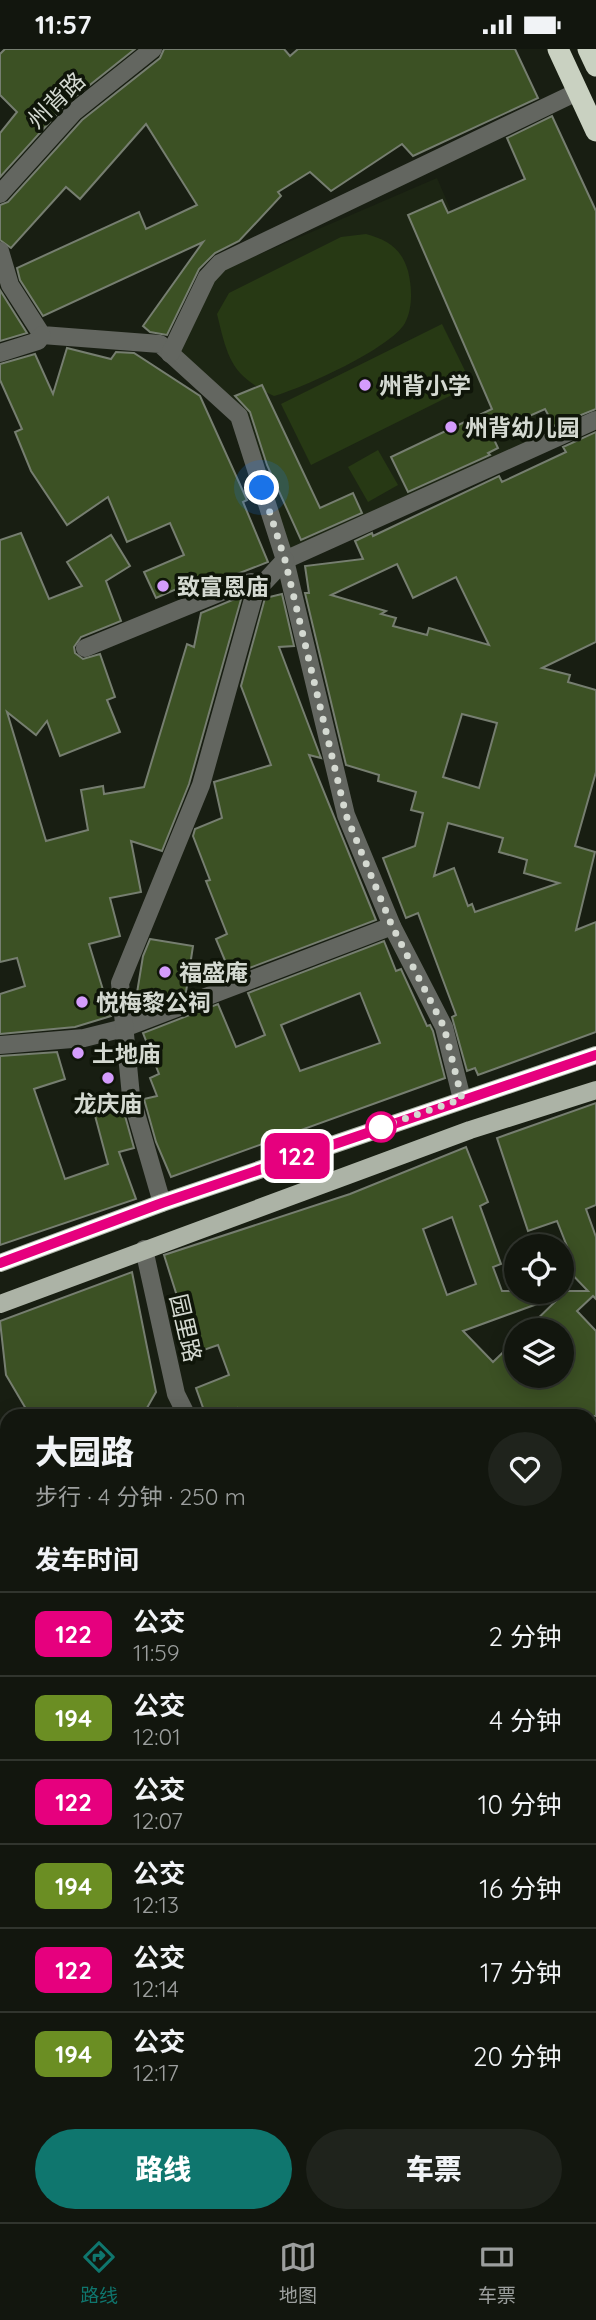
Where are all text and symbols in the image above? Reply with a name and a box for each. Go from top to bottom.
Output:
text: 11:57 [35,8,92,41]
street label: 州背路 [21,66,91,134]
place label: 州背小学 [379,371,471,400]
marker: 州背小学 [357,377,373,393]
place label: 州背幼儿园 [465,413,580,442]
marker: 州背幼儿园 [443,419,459,435]
your location [244,470,279,505]
place label: 致富恩庙 [177,572,269,601]
marker: 致富恩庙 [155,578,171,594]
place label: 福盛庵 [179,958,248,987]
marker: 福盛庵 [157,964,173,980]
place label: 悦梅黎公祠 [96,988,211,1017]
marker: 悦梅黎公祠 [74,994,90,1010]
place label: 土地庙 [92,1039,161,1068]
marker: 土地庙 [70,1045,86,1061]
marker: 龙庆庙 [100,1070,116,1086]
place label: 龙庆庙 [74,1089,143,1118]
unlabelled marker [366,1112,396,1142]
line badge: 122 [257,1133,337,1179]
text: 122 [279,1141,315,1171]
map controls [504,1234,574,1388]
button: locate [504,1234,574,1304]
street label: 园里路 [164,1291,208,1365]
button: layers [504,1318,574,1388]
text: 大园路 [35,1431,134,1472]
button: heart [488,1432,562,1506]
text: 步行 · 4 分钟 · 250 m [35,1482,246,1511]
text: 发车时间 [35,1543,139,1576]
text: 公交 [133,1605,185,1638]
text: 122 [55,1619,92,1649]
text: 2 分钟 [488,1620,562,1653]
text: 11:59 [133,1638,180,1667]
text: 公交 [133,1689,185,1722]
text: 194 [55,1703,92,1733]
text: 4 分钟 [489,1704,562,1737]
text: 12:01 [133,1722,181,1751]
text: 公交 [133,1773,185,1806]
text: 122 [55,1787,92,1817]
text: 10 分钟 [478,1788,562,1821]
text: 12:07 [133,1806,183,1835]
text: 公交 [133,1857,185,1890]
text: 194 [55,1871,92,1901]
text: 16 分钟 [479,1872,562,1905]
text: 12:13 [133,1890,179,1919]
text: 公交 [133,1941,185,1974]
text: 122 [55,1955,92,1985]
text: 17 分钟 [480,1956,562,1989]
text: 12:14 [133,1974,179,2003]
text: 公交 [133,2025,185,2058]
text: 194 [55,2039,92,2069]
text: 20 分钟 [473,2040,562,2073]
text: 12:17 [133,2058,179,2087]
button: 路线 [35,2129,292,2209]
button: 车票 [306,2129,562,2209]
tab: 路线 [80,2238,118,2307]
tab: 地图 [279,2238,317,2307]
tab: 车票 [478,2238,516,2307]

